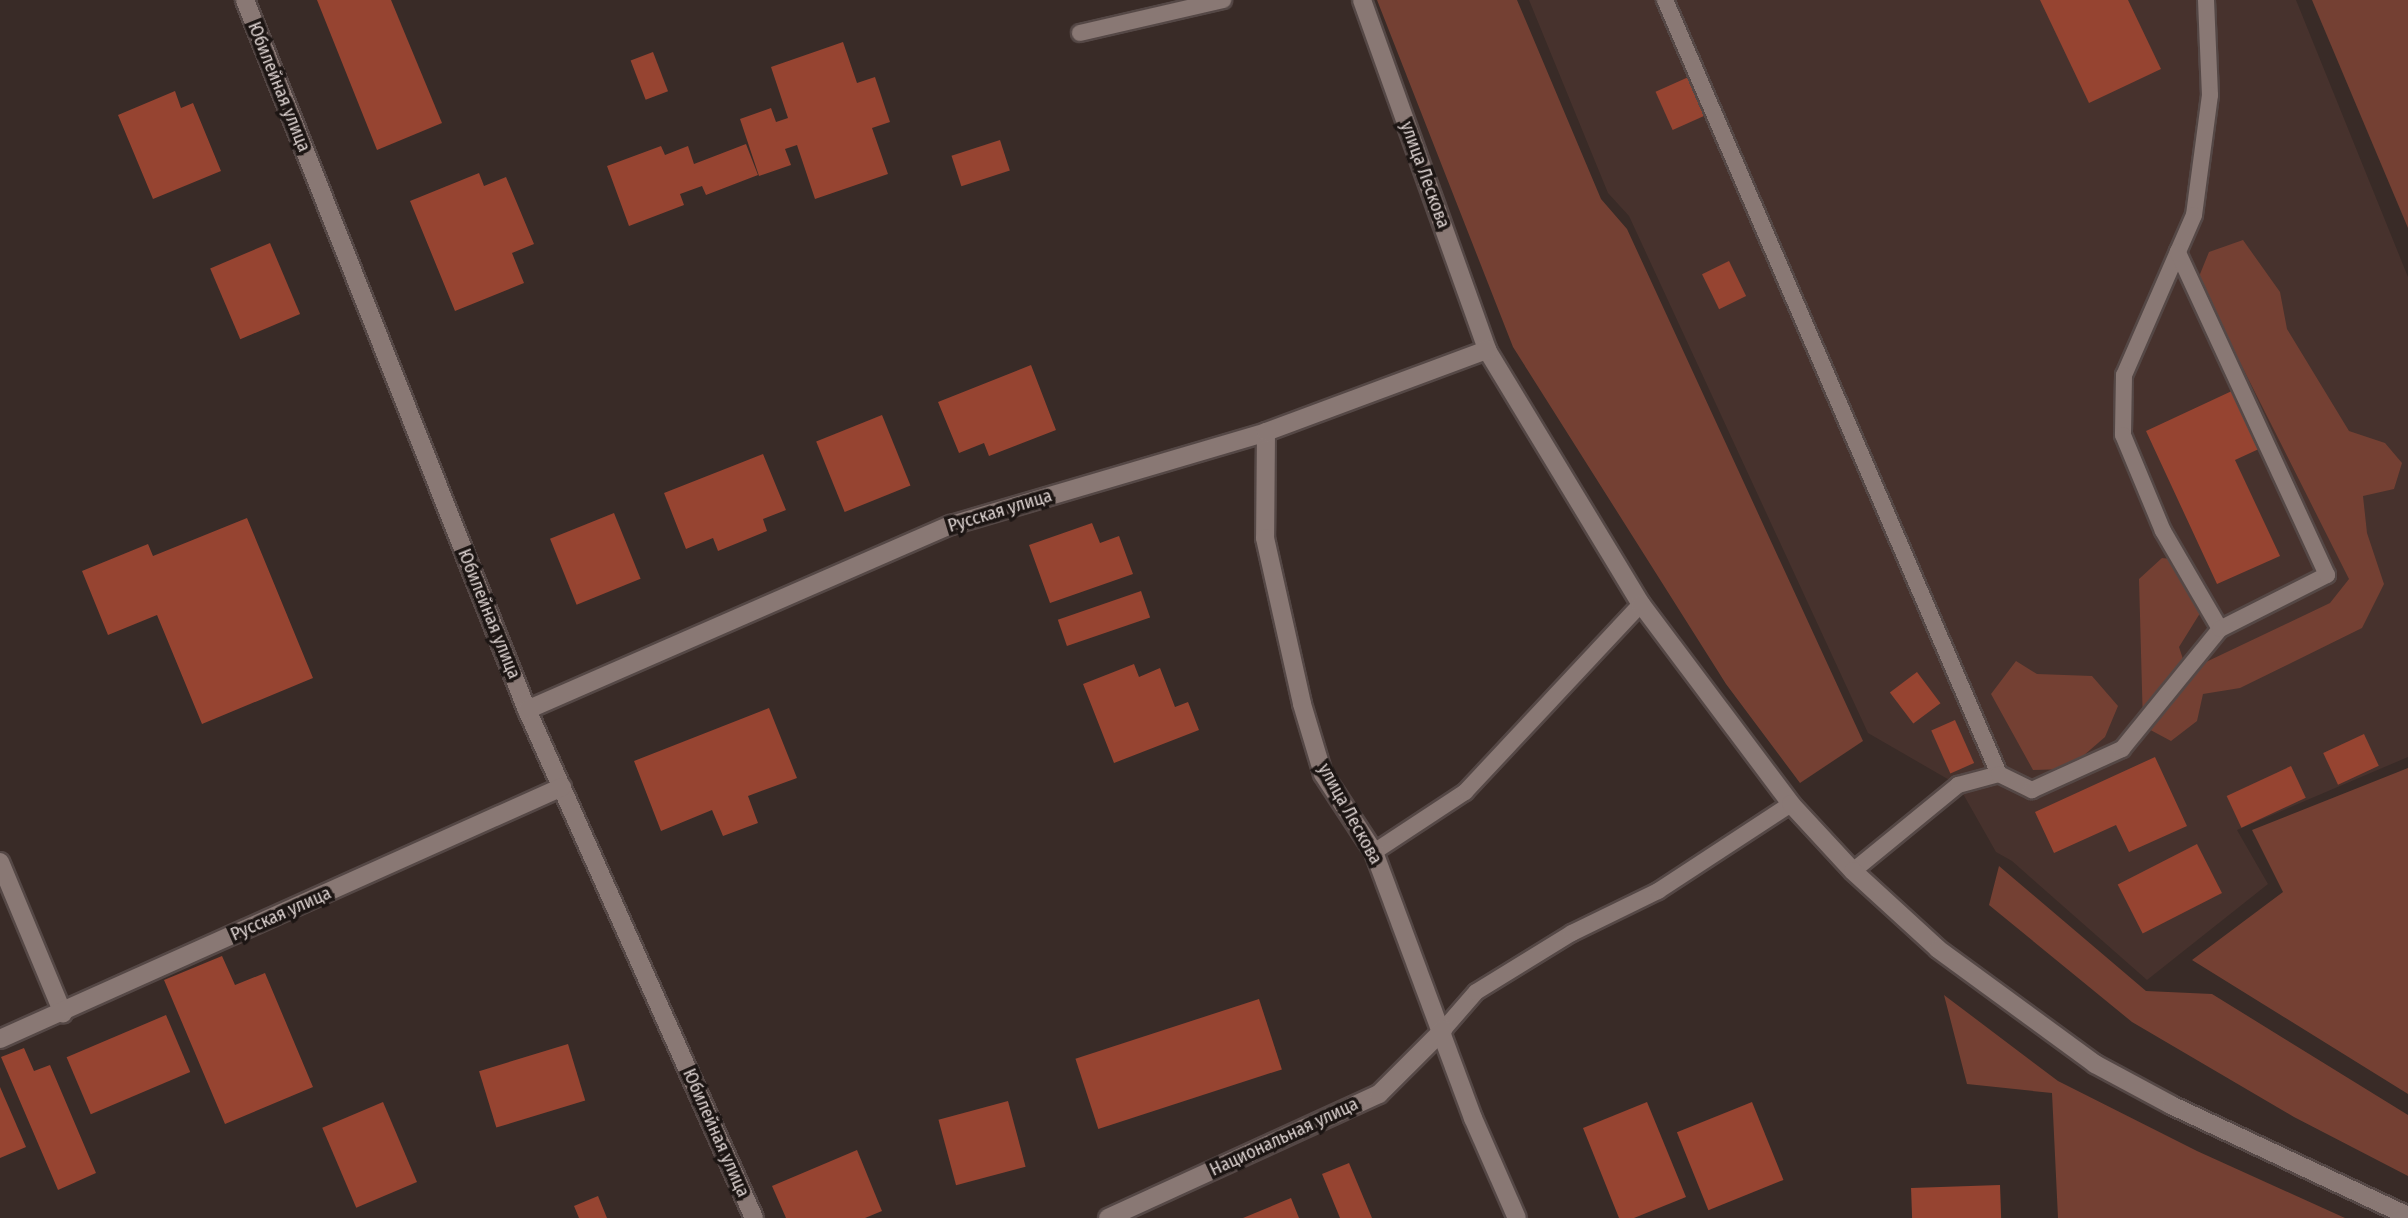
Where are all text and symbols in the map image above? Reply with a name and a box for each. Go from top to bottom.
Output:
street label: Юбилейная улица [243,19,315,155]
street label: улица Лескова [1396,119,1454,231]
street label: Русская улица [945,485,1055,537]
street label: Юбилейная улица [453,546,525,682]
street label: улица Лескова [1313,760,1387,868]
street label: Русская улица [227,882,335,946]
street label: Юбилейная улица [678,1065,754,1201]
street label: Национальная улица [1206,1093,1362,1181]

